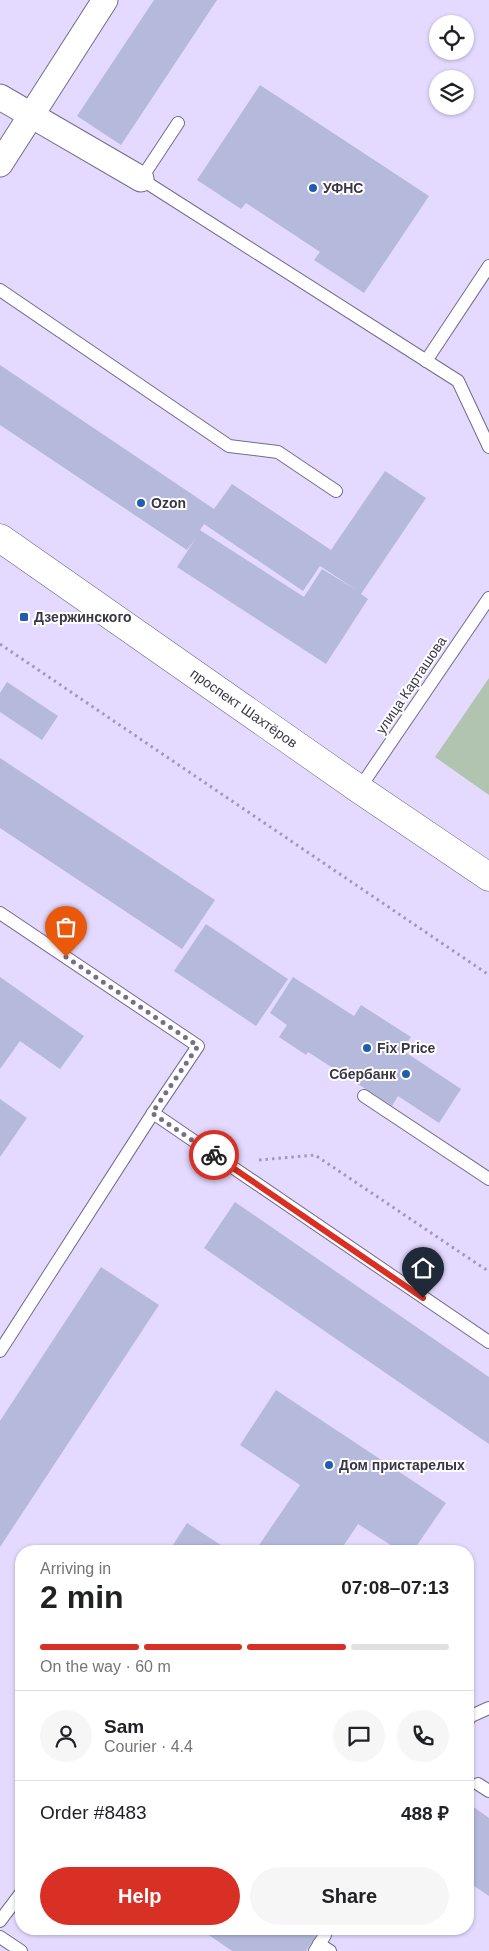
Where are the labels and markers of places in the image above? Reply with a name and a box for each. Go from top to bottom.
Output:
place label: УФНС [323,180,363,196]
marker: УФНС [307,182,319,194]
place label: Ozon [151,495,186,511]
marker: Ozon [135,497,147,509]
place label: Дзержинского [34,609,132,625]
marker: Дзержинского [18,611,30,623]
pin [45,906,87,957]
place label: Fix Price [377,1040,436,1056]
marker: Fix Price [361,1042,373,1054]
place label: Сбербанк [329,1066,397,1082]
marker: Сбербанк [400,1068,412,1080]
pin [402,1247,444,1298]
place label: Дом пристарелых [339,1457,465,1473]
marker: Дом пристарелых [323,1459,335,1471]

